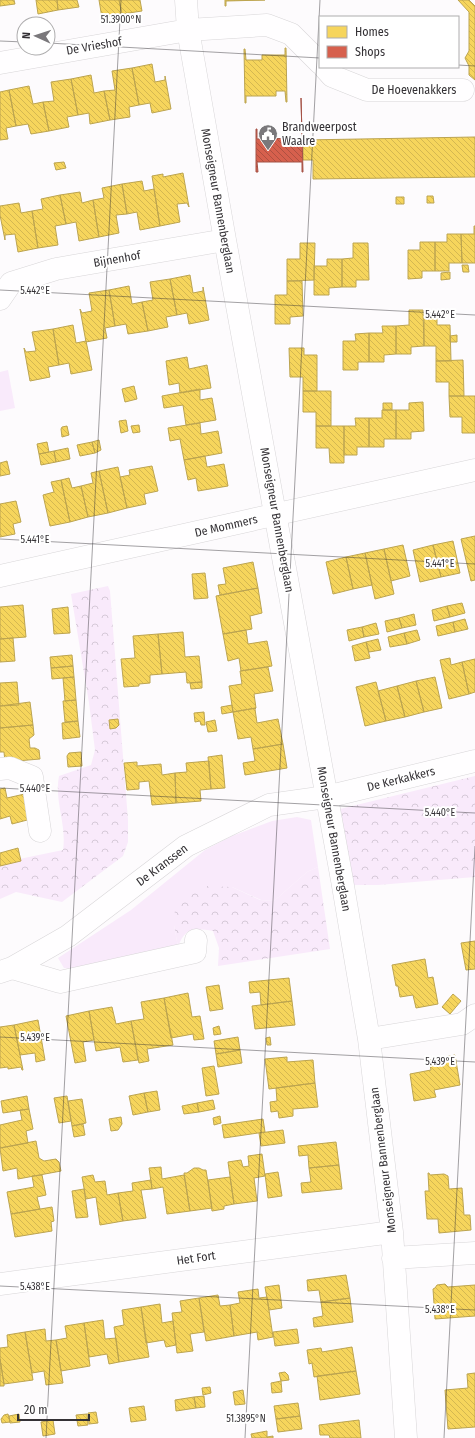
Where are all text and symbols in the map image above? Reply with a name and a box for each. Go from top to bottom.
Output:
text: 51.3900°N [101,14,141,26]
north arrow [16,16,56,56]
legend [319,16,459,68]
text: Homes [355,25,389,39]
text: N [20,32,33,39]
street label: De Vrieshof [65,34,124,58]
text: Shops [355,45,385,59]
street label: De Hoevenakkers [372,83,456,97]
place label: Brandweerpost Waalre [282,120,357,148]
public building icon: Brandweerpost Waalre [257,123,279,151]
street label: Monseigneur Bannenberglaan [198,127,238,275]
street label: Bijnenhof [92,248,143,270]
text: 5.442°E [20,285,50,297]
text: 5.442°E [425,309,455,321]
street label: Monseigneur Bannenberglaan [257,446,297,594]
street label: De Mommers [193,512,259,540]
text: 5.441°E [21,534,50,546]
text: 5.441°E [426,558,455,570]
street label: De Kerkakkers [366,764,436,794]
street label: Monseigneur Bannenberglaan [314,765,354,913]
text: 5.440°E [20,783,51,795]
text: 5.440°E [425,807,456,819]
street label: De Kranssen [134,841,190,889]
text: 5.439°E [20,1032,50,1044]
text: 5.439°E [425,1056,455,1068]
street label: Monseigneur Bannenberglaan [367,1086,399,1234]
street label: Het Fort [176,1248,216,1268]
text: 5.438°E [20,1281,50,1293]
text: 5.438°E [425,1304,455,1316]
scale bar [18,1396,89,1422]
text: 20 m [24,1403,48,1417]
text: 51.3895°N [226,1413,266,1425]

